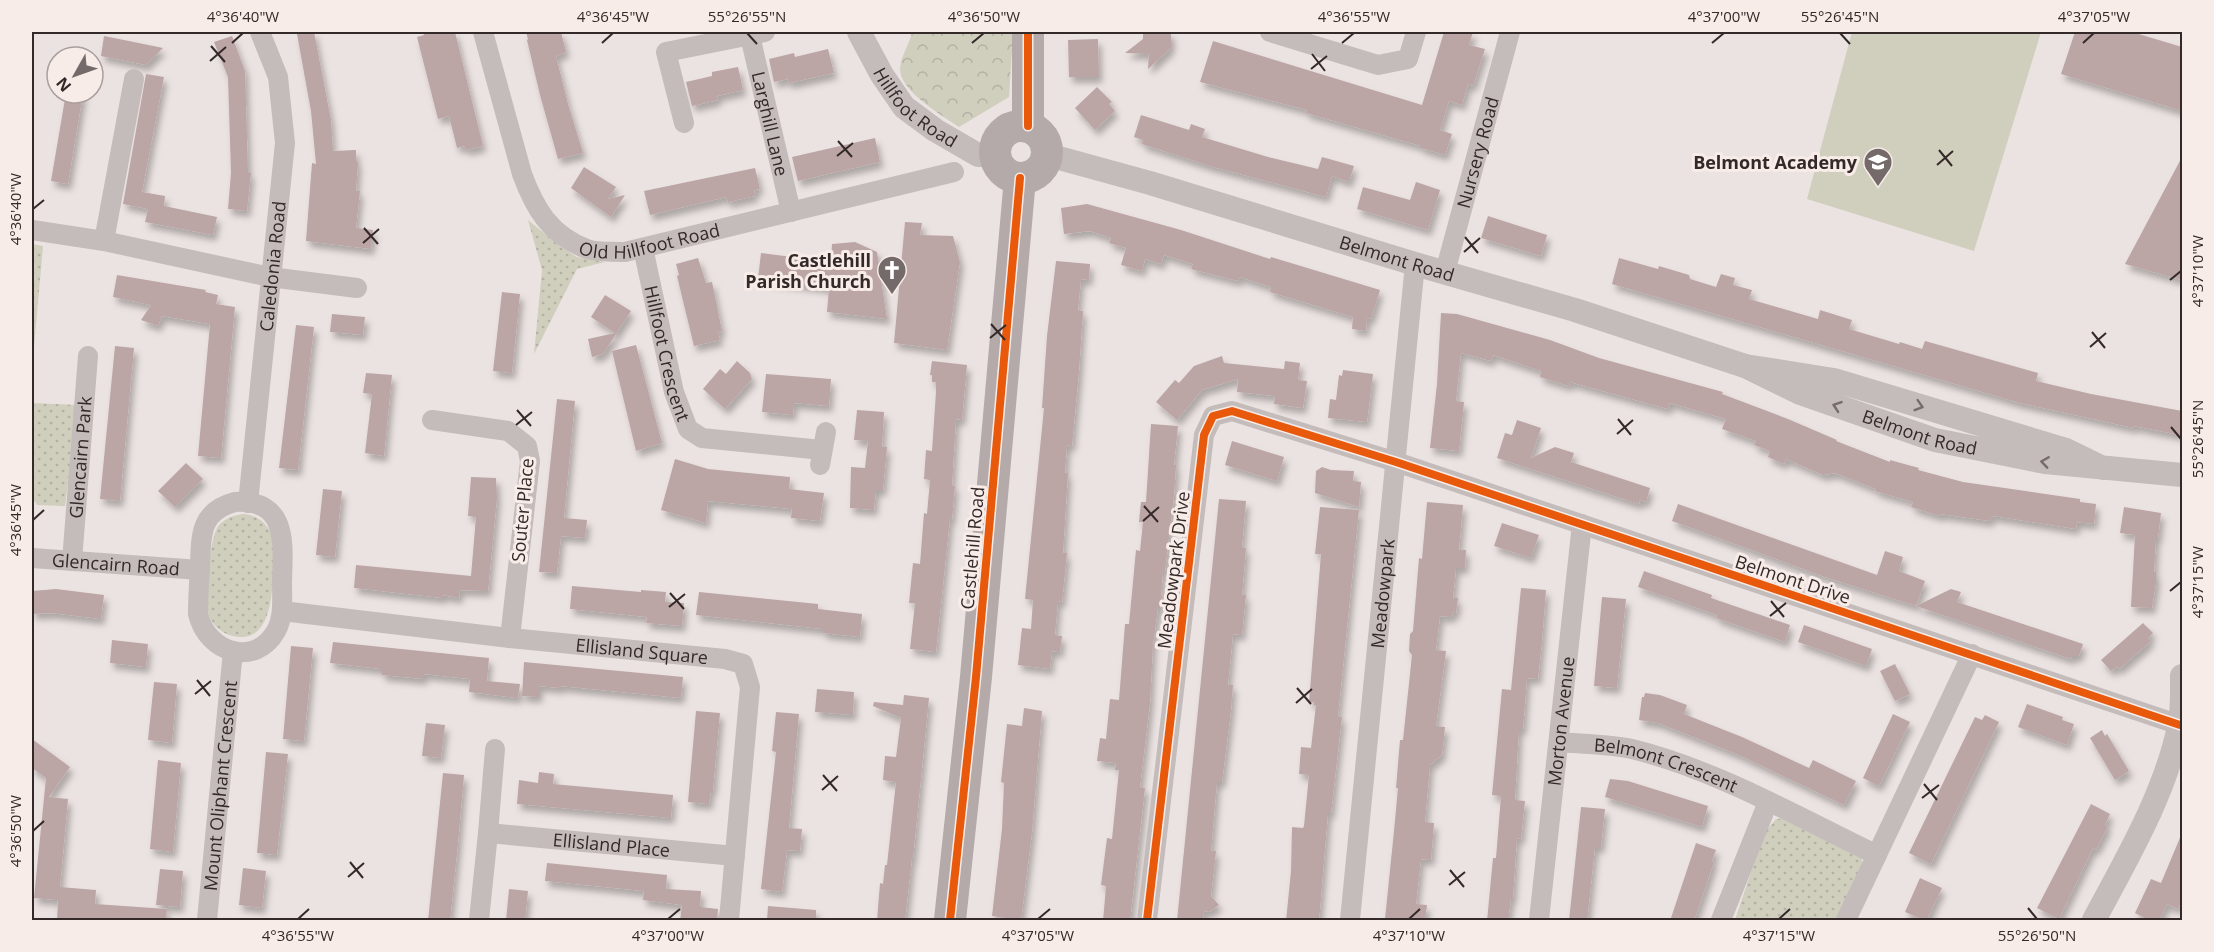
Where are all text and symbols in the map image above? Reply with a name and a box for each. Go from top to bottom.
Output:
text: 4°36'40"W [207,6,279,26]
text: 4°36'45"W [577,6,649,26]
text: 55°26'55"N [708,6,786,26]
text: 4°36'50"W [948,6,1020,26]
text: 4°36'55"W [1318,6,1390,26]
text: 4°37'00"W [1688,6,1760,26]
text: 55°26'45"N [1801,6,1879,26]
text: 4°37'05"W [2058,6,2130,26]
north arrow [45,45,105,105]
street label: Hillfoot Road [868,63,962,153]
street label: Larghill Lane [747,69,794,178]
text: N [51,73,76,97]
street label: Nursery Road [1451,94,1504,211]
school or university icon: Belmont Academy [1862,146,1894,188]
place label: Belmont Academy [1693,150,1858,174]
text: 4°36'40"W [5,173,25,245]
street label: Caledonia Road [254,200,291,333]
street label: Old Hillfoot Road [576,217,722,264]
street label: Belmont Road [1337,230,1457,287]
text: 4°37'10"W [2187,235,2207,307]
place label: Castlehill Parish Church [745,248,871,293]
church icon: Castlehill Parish Church [876,254,908,296]
street label: Hillfoot Crescent [639,283,696,425]
street label: Glencairn Park [63,395,97,519]
one-way arrow [1913,399,1924,412]
text: 55°26'45"N [2187,400,2207,478]
one-way arrow [1832,401,1843,414]
street label: Belmont Road [1859,404,1979,460]
one-way arrow [2041,456,2050,468]
street label: Souter Place [505,457,539,563]
text: 4°36'45"W [5,484,25,556]
street label: Castlehill Road [955,486,989,610]
street label: Meadowpark Drive [1151,490,1195,650]
street label: Meadowpark [1365,537,1400,650]
text: 4°37'15"W [2187,546,2207,618]
street label: Glencairn Road [51,547,181,581]
street label: Belmont Drive [1732,549,1854,609]
street label: Ellisland Square [574,632,709,669]
street label: Morton Avenue [1542,655,1580,787]
street label: Mount Oliphant Crescent [198,679,242,892]
street label: Belmont Crescent [1593,732,1742,797]
text: 4°36'50"W [5,795,25,867]
street label: Ellisland Place [552,827,671,862]
text: 4°36'55"W [262,925,334,945]
text: 4°37'00"W [632,925,704,945]
text: 4°37'05"W [1002,925,1074,945]
text: 4°37'10"W [1373,925,1445,945]
text: 4°37'15"W [1743,925,1815,945]
text: 55°26'50"N [1998,925,2076,945]

